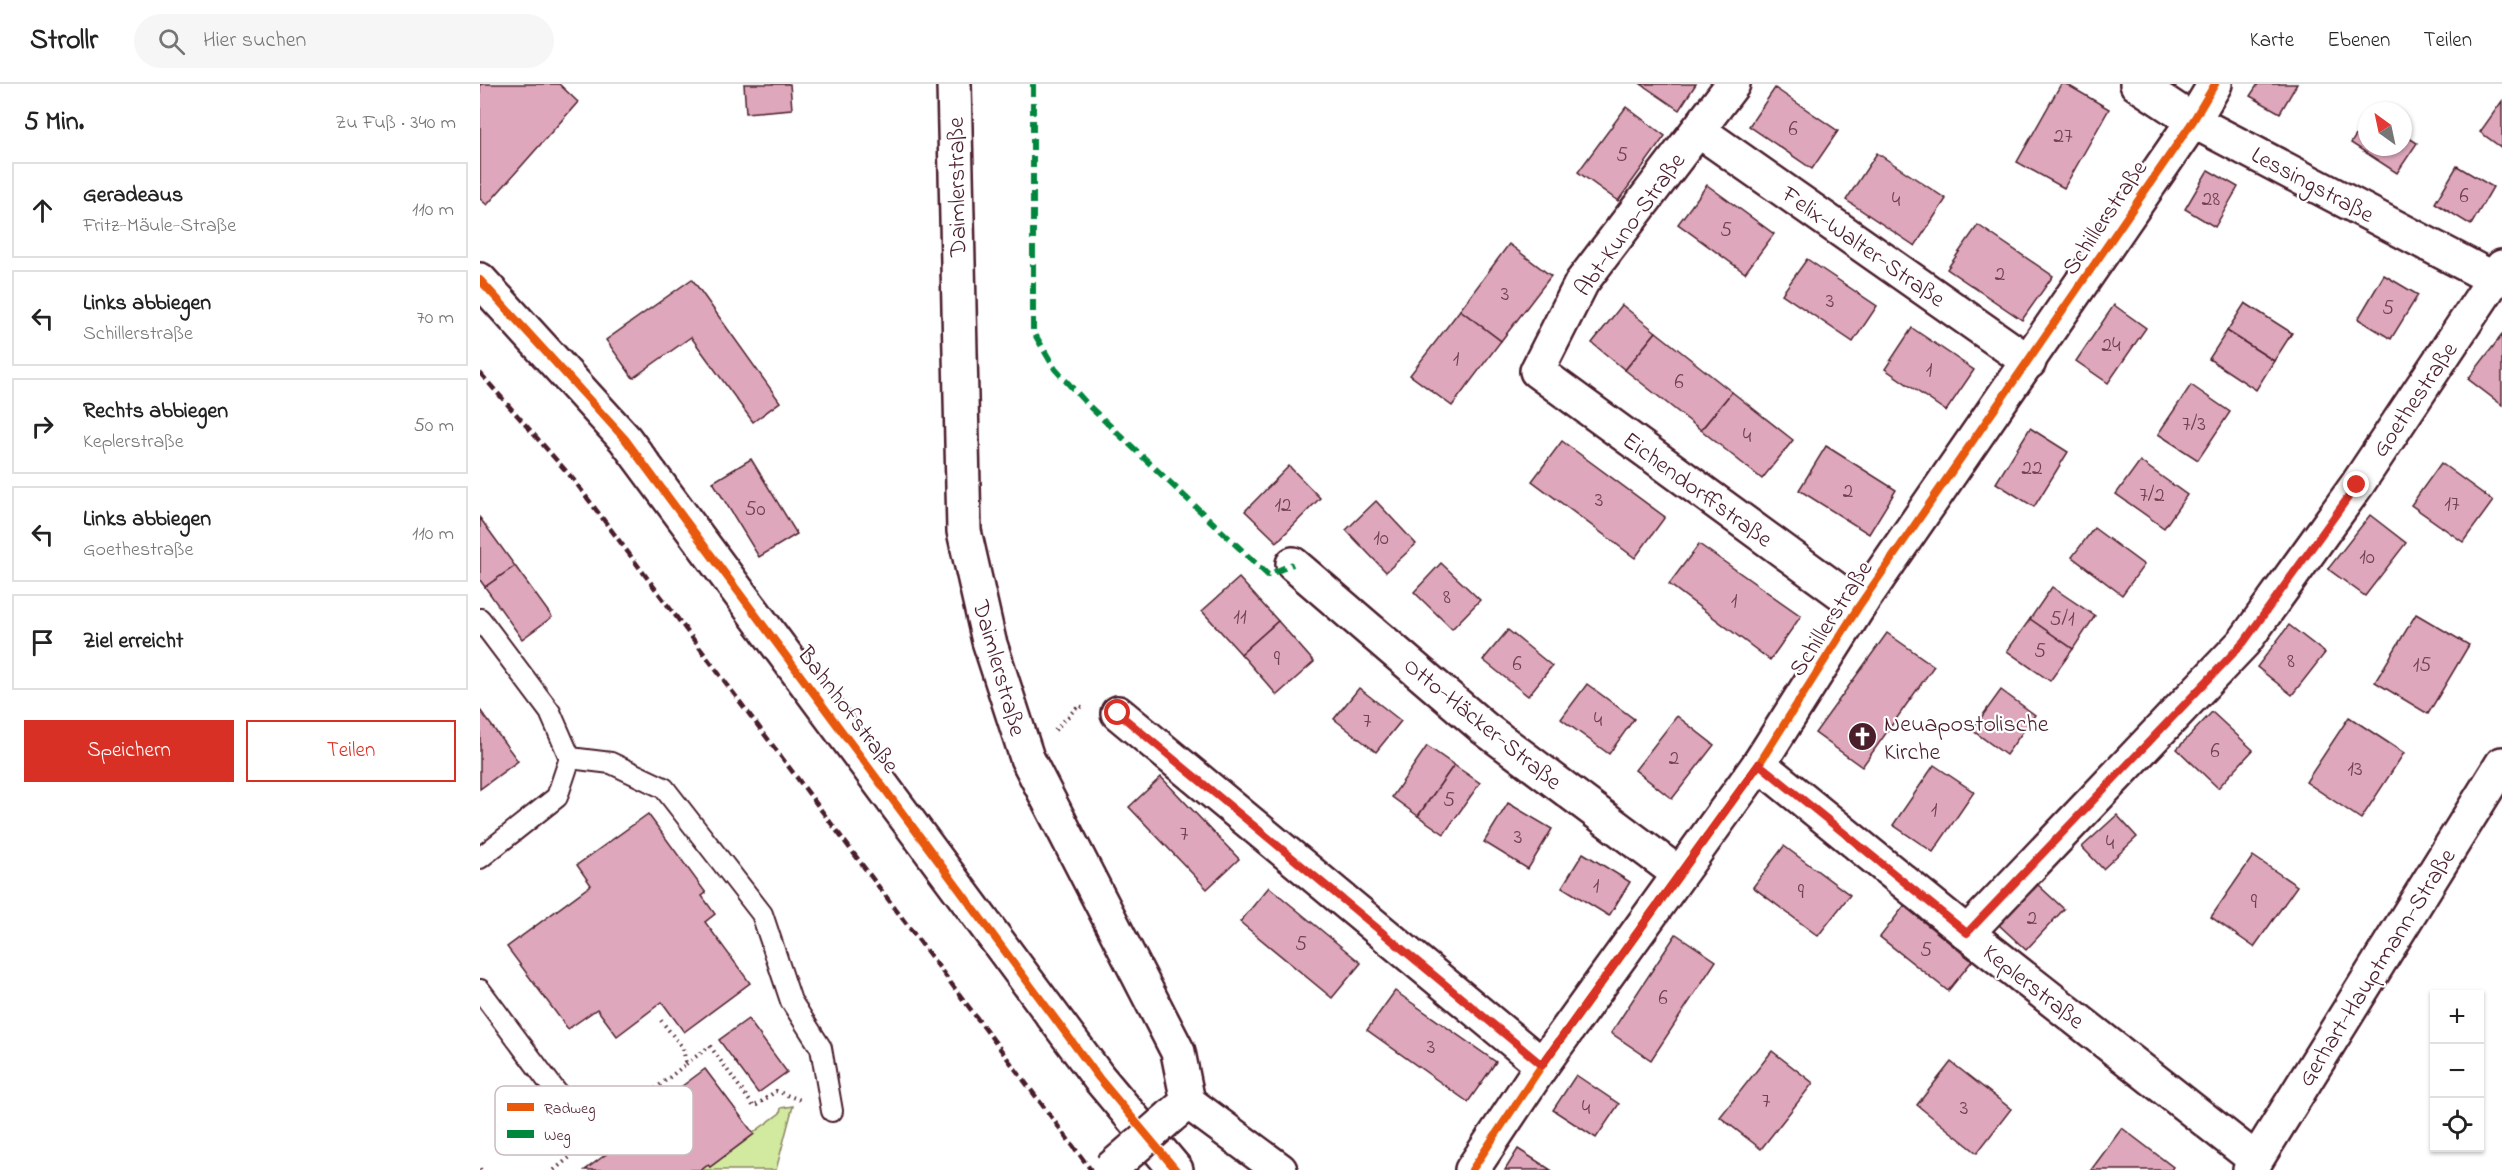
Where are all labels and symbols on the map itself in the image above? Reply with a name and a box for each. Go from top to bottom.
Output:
north arrow [2358,102,2412,156]
house number: 6 [1788,115,1798,145]
street label: Daimlerstraße [940,117,977,258]
house number: 27 [2053,122,2073,152]
street label: Lessingstraße [2244,139,2380,233]
house number: 5 [1616,141,1628,171]
street label: Abt-Kuno-Straße [1567,146,1695,305]
street label: Schillerstraße [2055,154,2158,283]
street label: Felix-Walter-Straße [1773,178,1952,318]
house number: 6 [2459,182,2469,212]
house number: 28 [2202,185,2220,215]
house number: 4 [1892,186,1901,216]
house number: 5 [1720,216,1732,246]
house number: 2 [1995,260,2005,290]
house number: 3 [1501,280,1509,310]
house number: 3 [1826,287,1834,317]
house number: 5 [2382,294,2394,324]
house number: 24 [2101,331,2121,361]
street label: Goethestraße [2365,335,2468,465]
house number: 1 [1453,345,1460,375]
house number: 1 [1926,356,1933,386]
house number: 6 [1674,368,1684,398]
house number: 7/3 [2182,410,2206,440]
house number: 4 [1743,422,1752,452]
street label: Eichendorffstraße [1614,425,1779,558]
house number: 22 [2022,454,2042,484]
route end [2343,471,2369,497]
house number: 2 [1843,477,1853,507]
house number: 7/2 [2139,481,2165,511]
house number: 3 [1595,486,1603,516]
house number: 17 [2444,490,2460,520]
house number: 12 [1274,491,1292,521]
house number: 50 [744,495,766,525]
house number: 10 [1373,524,1389,554]
house number: 10 [2359,543,2375,573]
street label: Schillerstraße [1781,554,1883,684]
house number: 8 [1443,583,1451,613]
house number: 1 [1731,587,1738,617]
street label: Daimlerstraße [961,596,1034,741]
house number: 11 [1233,603,1247,633]
house number: 5/1 [2049,605,2075,635]
house number: 5 [2034,637,2046,667]
street label: Bahnhofstraße [787,639,907,782]
house number: 9 [1274,645,1281,675]
house number: 8 [2287,647,2295,677]
street label: Otto-Häcker-Straße [1395,650,1568,800]
house number: 6 [1512,650,1522,680]
house number: 15 [2413,651,2431,681]
route start [1104,699,1130,725]
house number: 4 [1594,706,1603,736]
house number: 7 [1363,707,1372,737]
place label: Neuapostolische Kirche [1884,708,2049,771]
church icon: Neuapostolische Kirche [1847,721,1879,753]
house number: 6 [2210,737,2220,767]
house number: 2 [1669,744,1679,774]
house number: 13 [2347,755,2363,785]
house number: 5 [1443,786,1455,816]
house number: 1 [1931,796,1938,826]
house number: 7 [1180,820,1189,850]
house number: 3 [1514,823,1522,853]
house number: 4 [2106,829,2115,859]
street label: Gerhart-Hauptmann-Straße [2290,842,2466,1094]
house number: 1 [1593,872,1600,902]
house number: 9 [1798,878,1805,908]
house number: 9 [2251,888,2258,918]
house number: 2 [2027,904,2037,934]
house number: 5 [1295,930,1307,960]
house number: 5 [1920,936,1932,966]
street label: Keplerstraße [1974,937,2091,1039]
house number: 6 [1658,984,1668,1014]
house number: 3 [1427,1033,1435,1063]
legend [495,1086,693,1155]
house number: 7 [1762,1087,1771,1117]
house number: 4 [1582,1094,1591,1124]
house number: 3 [1960,1094,1968,1124]
text: Radweg [544,1097,595,1121]
text: Weg [544,1124,571,1148]

